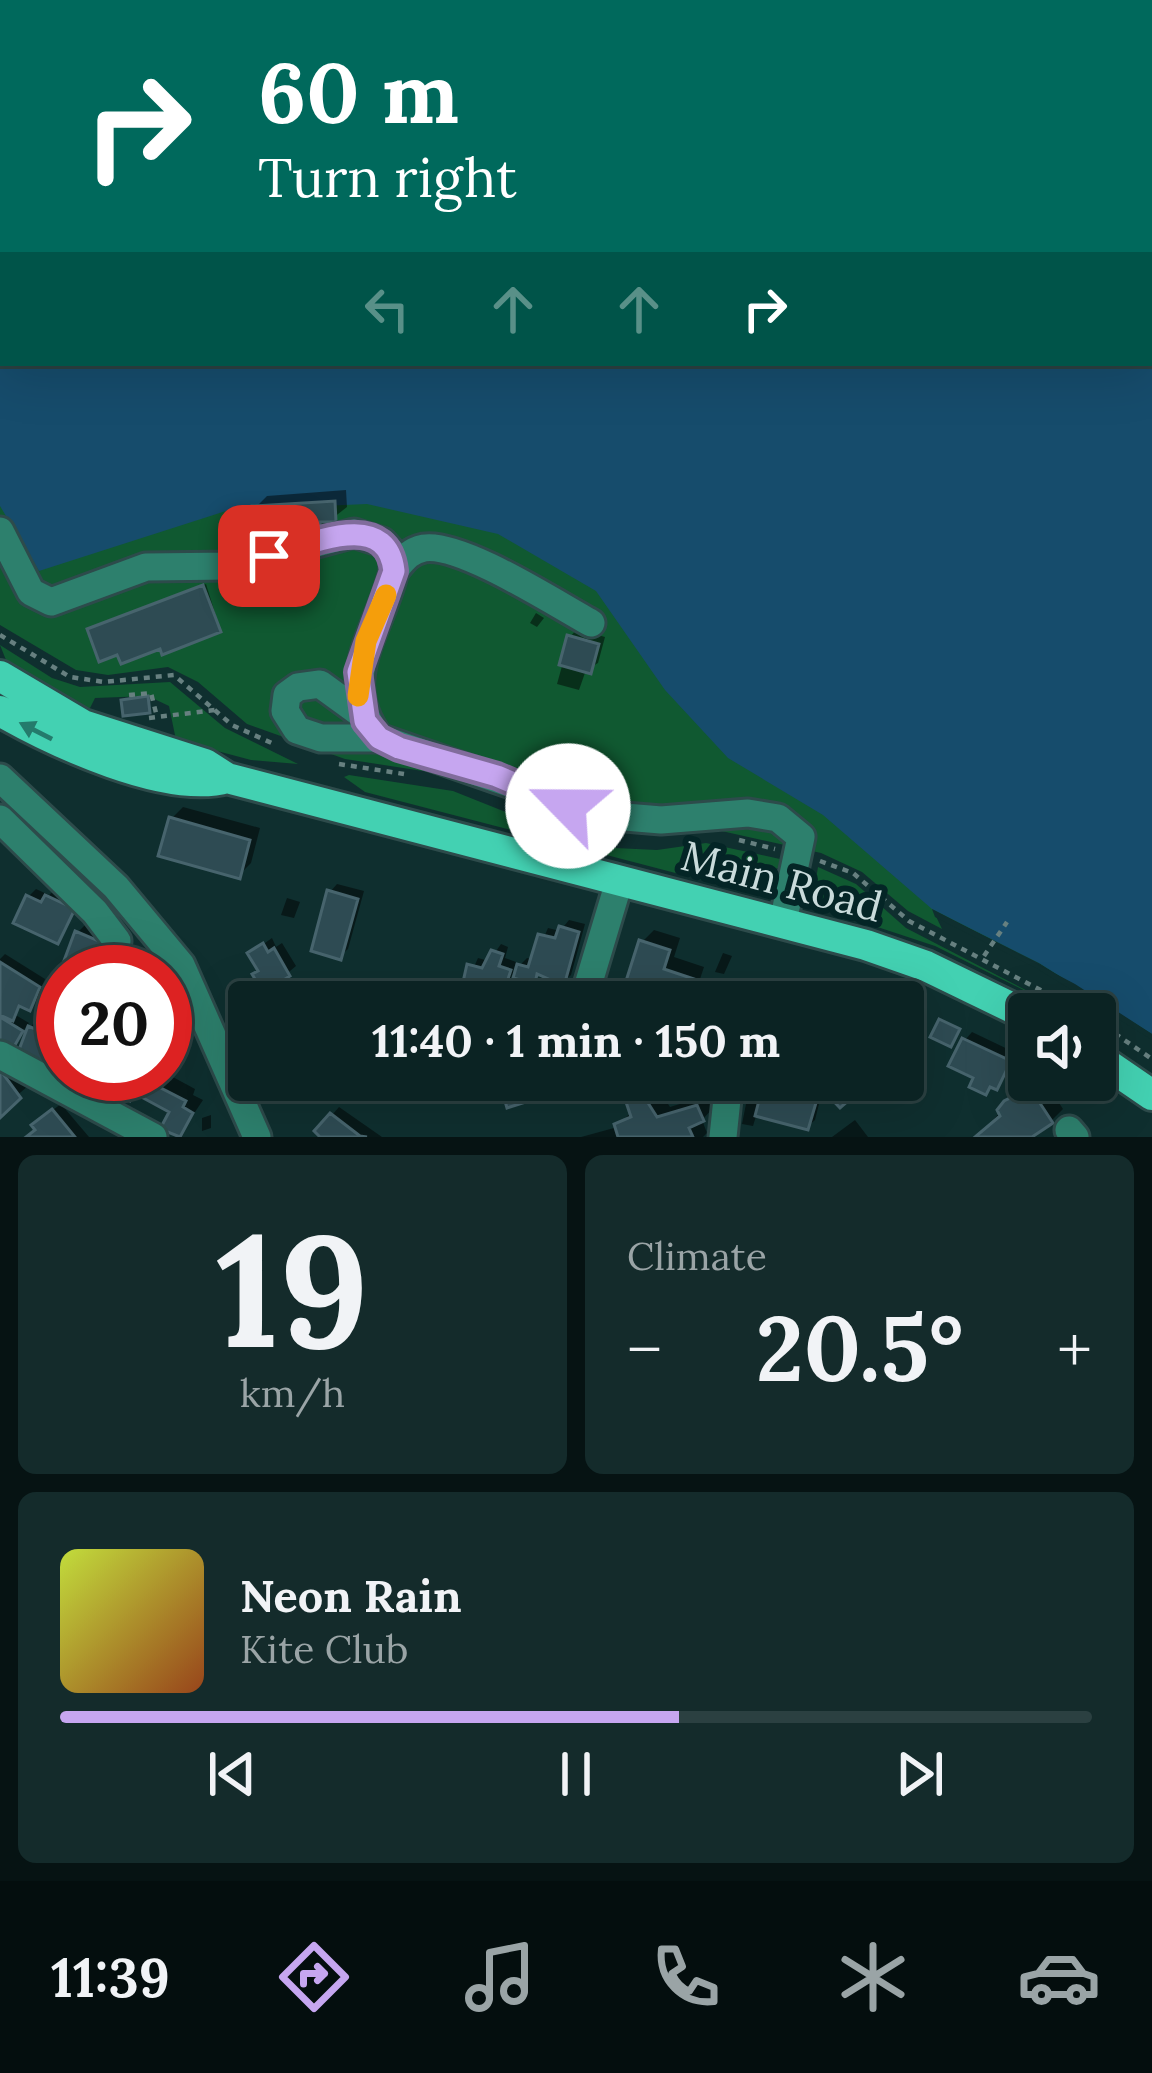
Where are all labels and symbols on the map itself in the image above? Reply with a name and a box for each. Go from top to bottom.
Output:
pin [218,505,320,607]
one-way arrow [19,721,54,741]
position arrow [505,743,631,869]
street label: Main Road [676,828,888,934]
speed limit sign: 20 [36,945,192,1101]

